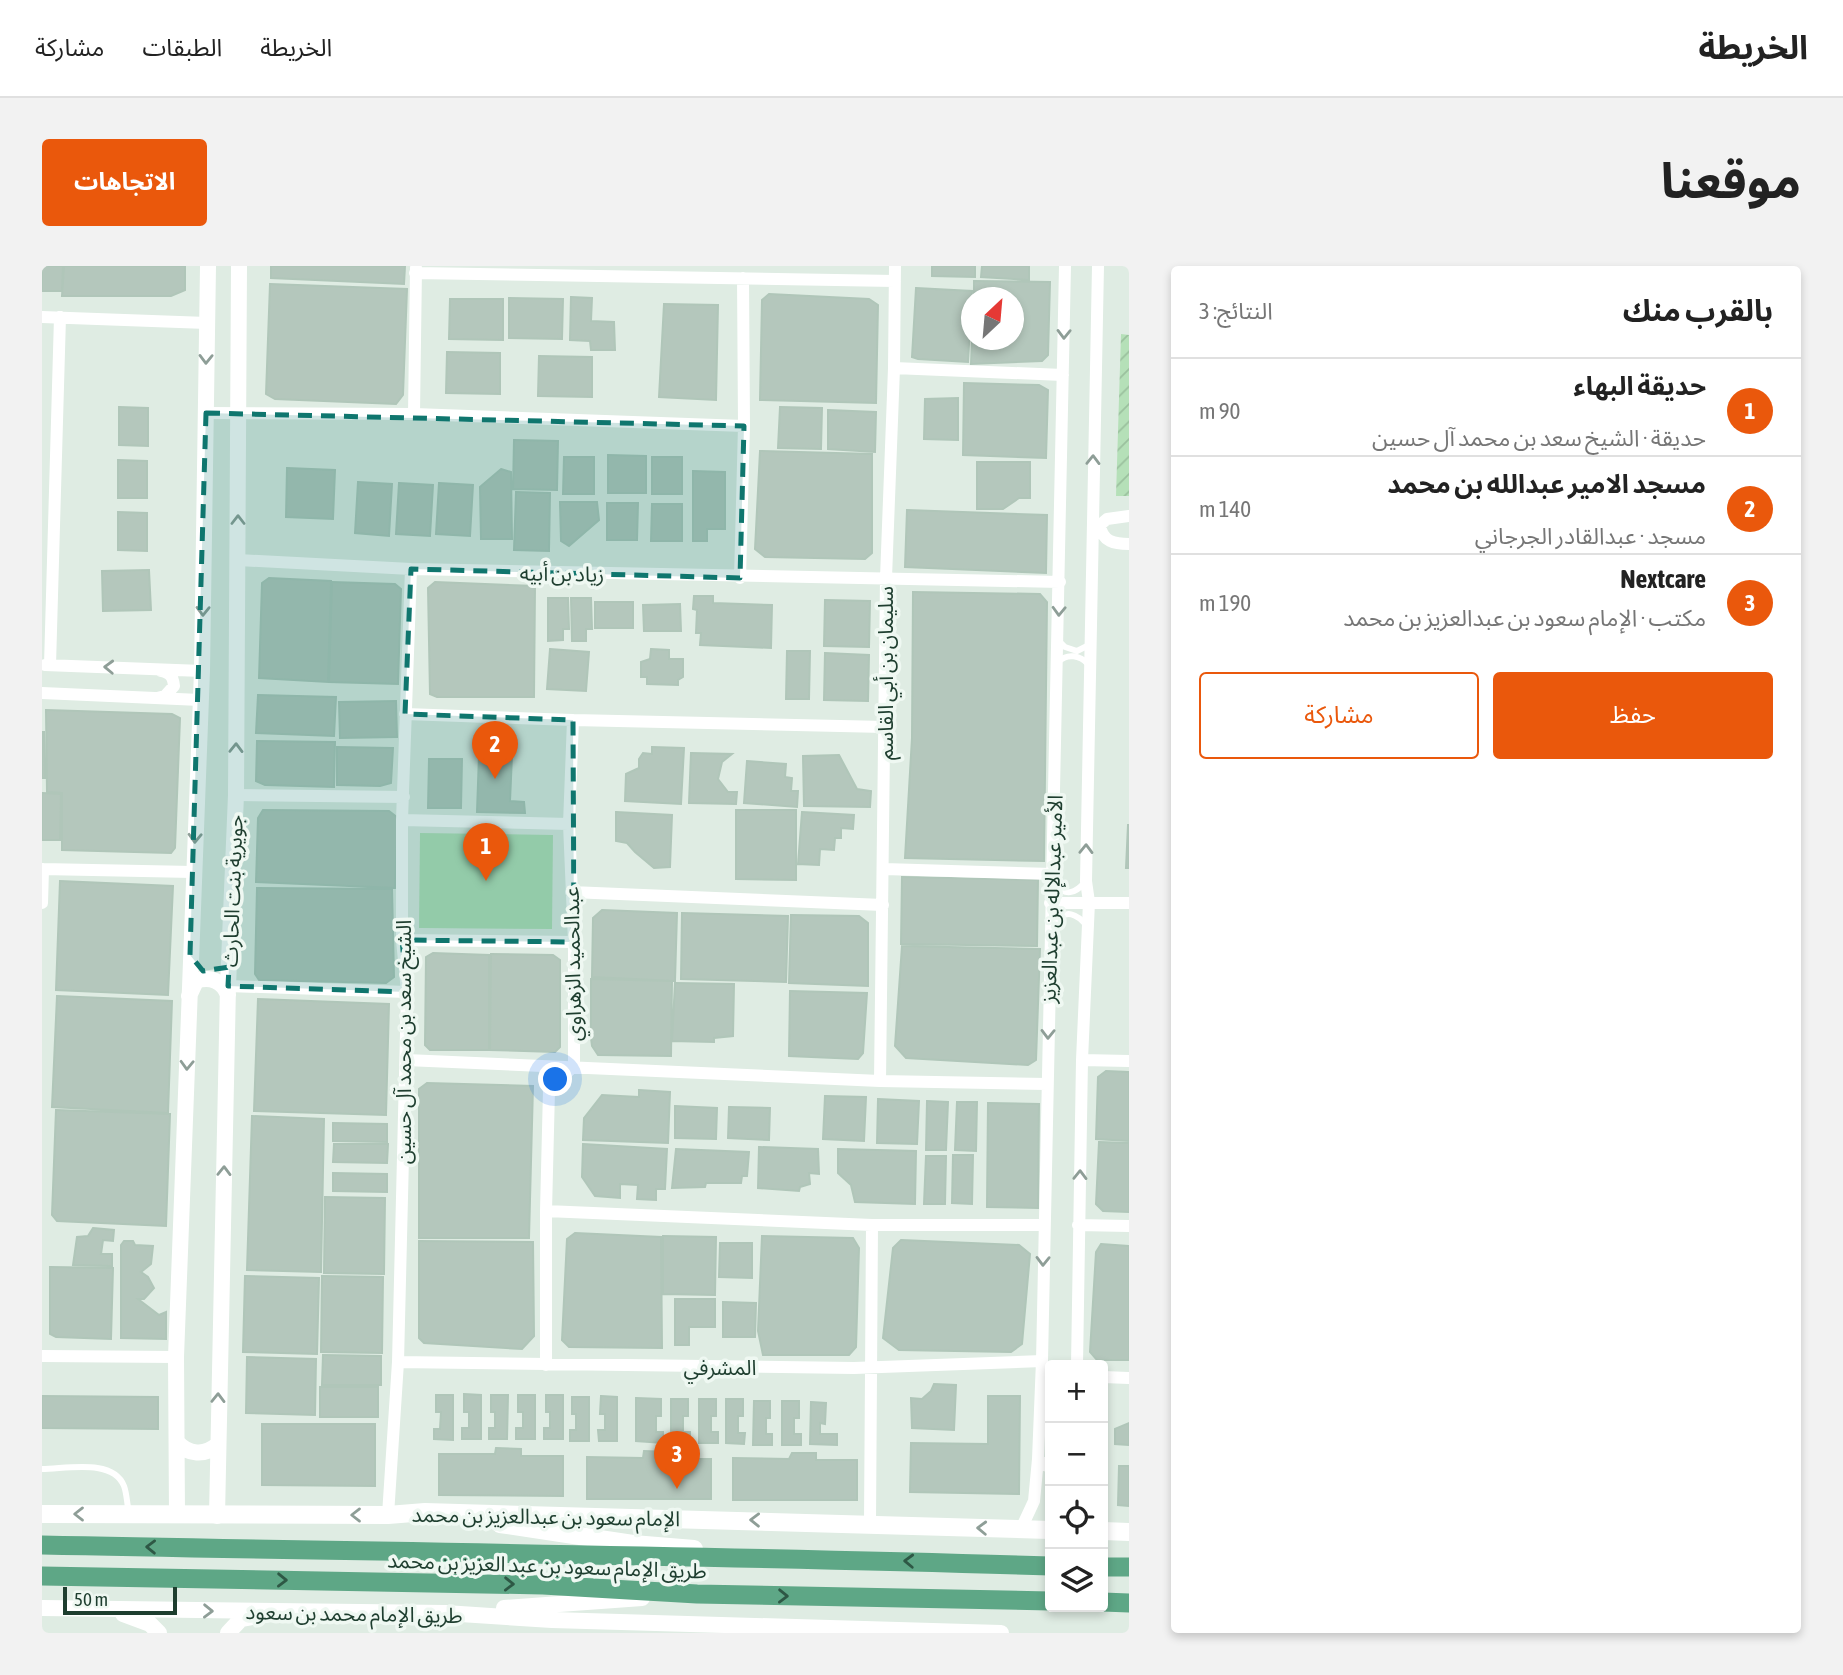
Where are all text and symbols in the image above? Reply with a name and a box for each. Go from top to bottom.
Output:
text: الخريطة [1698,28,1808,66]
text: مشاركة [35,34,104,61]
text: الطبقات [142,34,222,61]
text: الخريطة [260,34,332,61]
button: الاتجاهات [42,139,207,226]
text: موقعنا [1661,152,1801,208]
north arrow [961,287,1024,350]
text: بالقرب منك [1623,293,1773,327]
text: النتائج: 3 [1199,298,1273,324]
one-way arrow [1056,329,1071,340]
one-way arrow [199,353,214,364]
text: حديقة البهاء [1574,371,1706,401]
text: 90 m [1199,398,1240,424]
text: 1 [1745,398,1755,424]
text: حديقة · الشيخ سعد بن محمد آل حسين [1372,425,1706,451]
one-way arrow [1085,455,1101,465]
text: مسجد الامير عبدالله بن محمد [1387,469,1706,499]
text: 140 m [1199,496,1251,522]
text: 2 [1745,496,1755,522]
one-way arrow [230,514,246,525]
text: مسجد · عبدالقادر الجرجاني [1475,523,1706,549]
street label: زياد بن أبيه [519,560,605,587]
text: Nextcare [1620,564,1706,594]
street label: سليمان بن أبي القاسم [873,586,902,760]
text: 190 m [1199,590,1251,616]
text: 3 [1745,590,1755,616]
one-way arrow [195,605,210,616]
text: مكتب · الإمام سعود بن عبدالعزيز بن محمد [1343,605,1706,631]
one-way arrow [1051,606,1067,616]
one-way arrow [103,660,114,675]
button: مشاركة [1199,672,1479,759]
button: حفظ [1493,672,1773,759]
pin: 2 [472,721,518,779]
one-way arrow [228,742,244,752]
street label: الأمير عبدالإله بن عبدالعزيز [1035,794,1069,1005]
street label: جويرية بنت الحارث [217,814,248,968]
pin: 1 [463,823,509,881]
one-way arrow [187,833,202,844]
one-way arrow [1079,844,1094,855]
street label: عبدالحميد الزهراوي [559,886,590,1042]
street label: الشيخ سعد بن محمد آل حسين [391,920,419,1164]
one-way arrow [1040,1029,1055,1040]
one-way arrow [179,1060,194,1071]
your location [538,1062,572,1096]
one-way arrow [216,1165,232,1176]
one-way arrow [1072,1169,1087,1180]
one-way arrow [1035,1257,1051,1267]
street label: المشرفي [684,1355,756,1384]
map controls [1045,1360,1108,1612]
button: + [1045,1360,1108,1423]
one-way arrow [211,1393,226,1404]
button: − [1045,1423,1108,1486]
pin: 3 [654,1431,700,1489]
button: locate [1045,1486,1108,1549]
street label: الإمام سعود بن عبدالعزيز بن محمد [411,1502,680,1535]
one-way arrow [74,1506,84,1522]
one-way arrow [350,1507,361,1523]
one-way arrow [749,1513,760,1528]
one-way arrow [976,1520,987,1535]
one-way arrow [145,1539,155,1555]
street label: طريق الإمام سعود بن عبد العزيز بن محمد [387,1547,707,1588]
button: layers [1045,1549,1108,1612]
one-way arrow [903,1554,914,1569]
one-way arrow [277,1572,287,1588]
one-way arrow [504,1576,515,1592]
scale bar [63,1584,177,1616]
text: 50 m [74,1588,108,1610]
one-way arrow [777,1588,788,1603]
street label: طريق الإمام محمد بن سعود [245,1599,463,1632]
one-way arrow [203,1603,214,1619]

